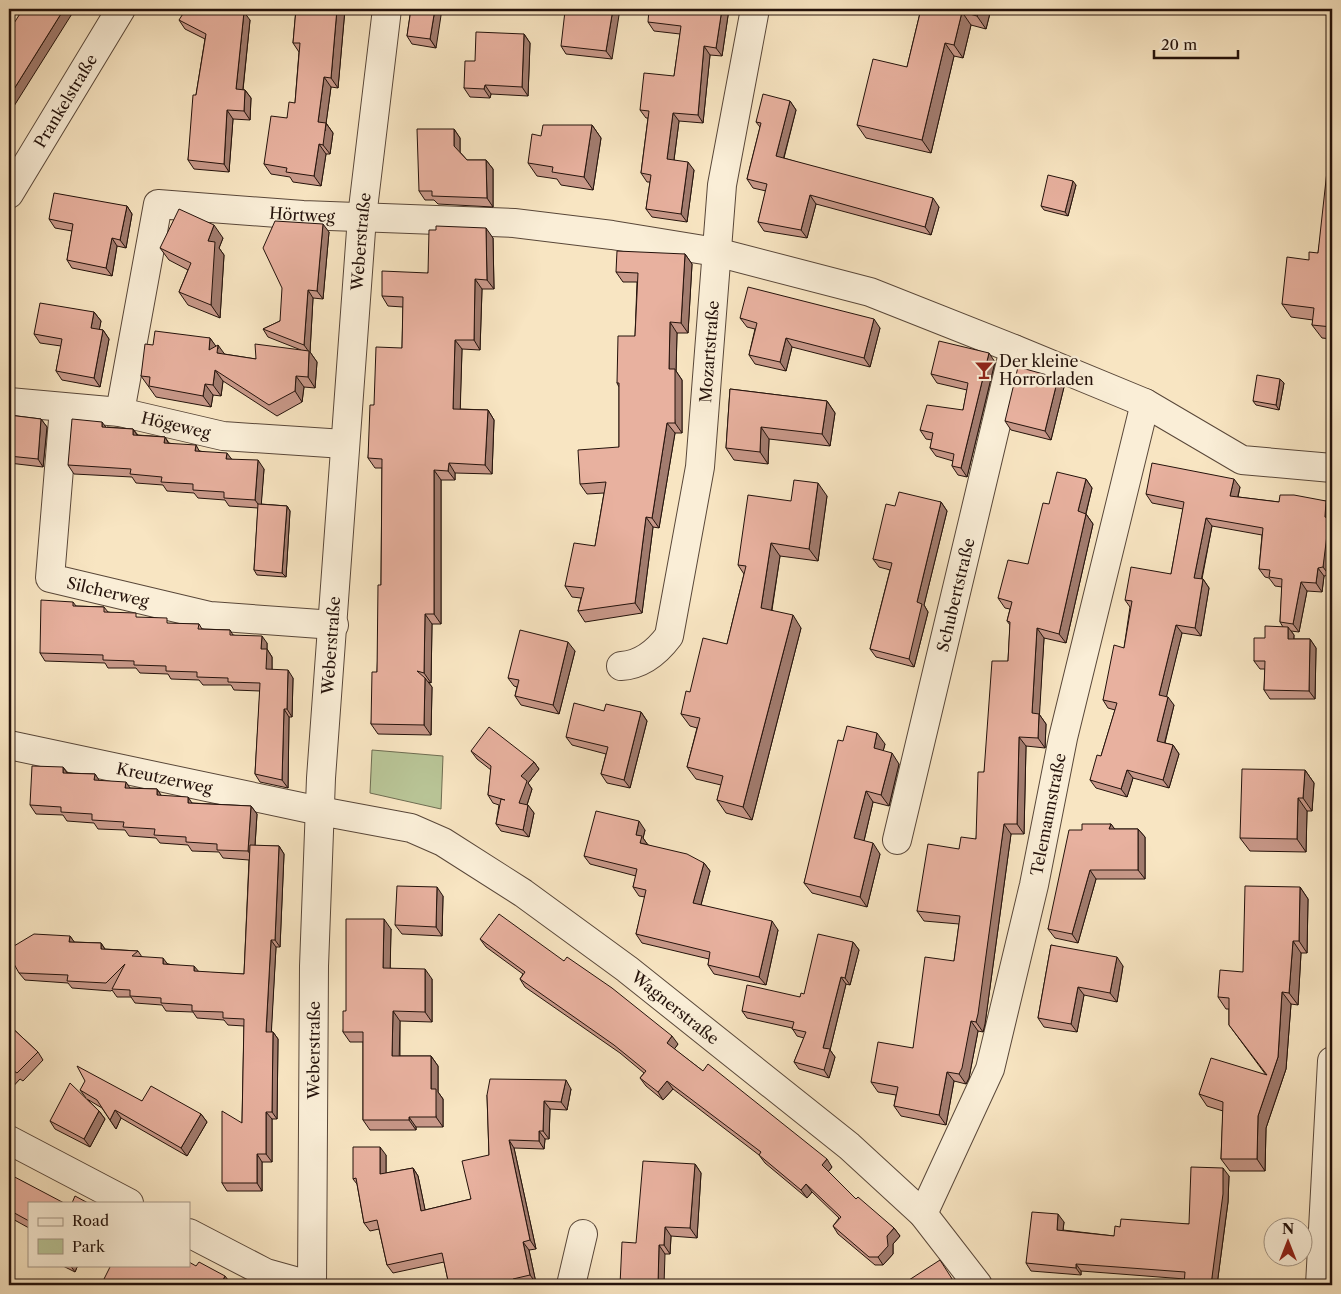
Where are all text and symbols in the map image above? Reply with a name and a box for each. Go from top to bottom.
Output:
scale bar [1154,28,1237,60]
text: 20 m [1161,35,1197,54]
street label: Prankelstraße [29,50,101,151]
street label: Weberstraße [347,191,375,292]
street label: Hörtweg [269,202,336,226]
street label: Mozartstraße [695,300,723,403]
place label: Der kleine Horrorladen [999,351,1094,389]
bar icon: Der kleine Horrorladen [973,359,995,381]
street label: Högeweg [139,407,213,443]
street label: Schubertstraße [932,536,979,654]
street label: Silcherweg [65,572,151,611]
street label: Weberstraße [317,596,344,696]
street label: Telemannstraße [1026,751,1070,877]
street label: Kreutzerweg [115,758,215,798]
street label: Wagnerstraße [627,966,723,1049]
street label: Weberstraße [303,1001,324,1100]
legend [28,1202,190,1266]
text: Road [72,1211,109,1230]
north arrow [1264,1216,1314,1266]
text: N [1282,1220,1294,1238]
text: Park [72,1237,106,1256]

